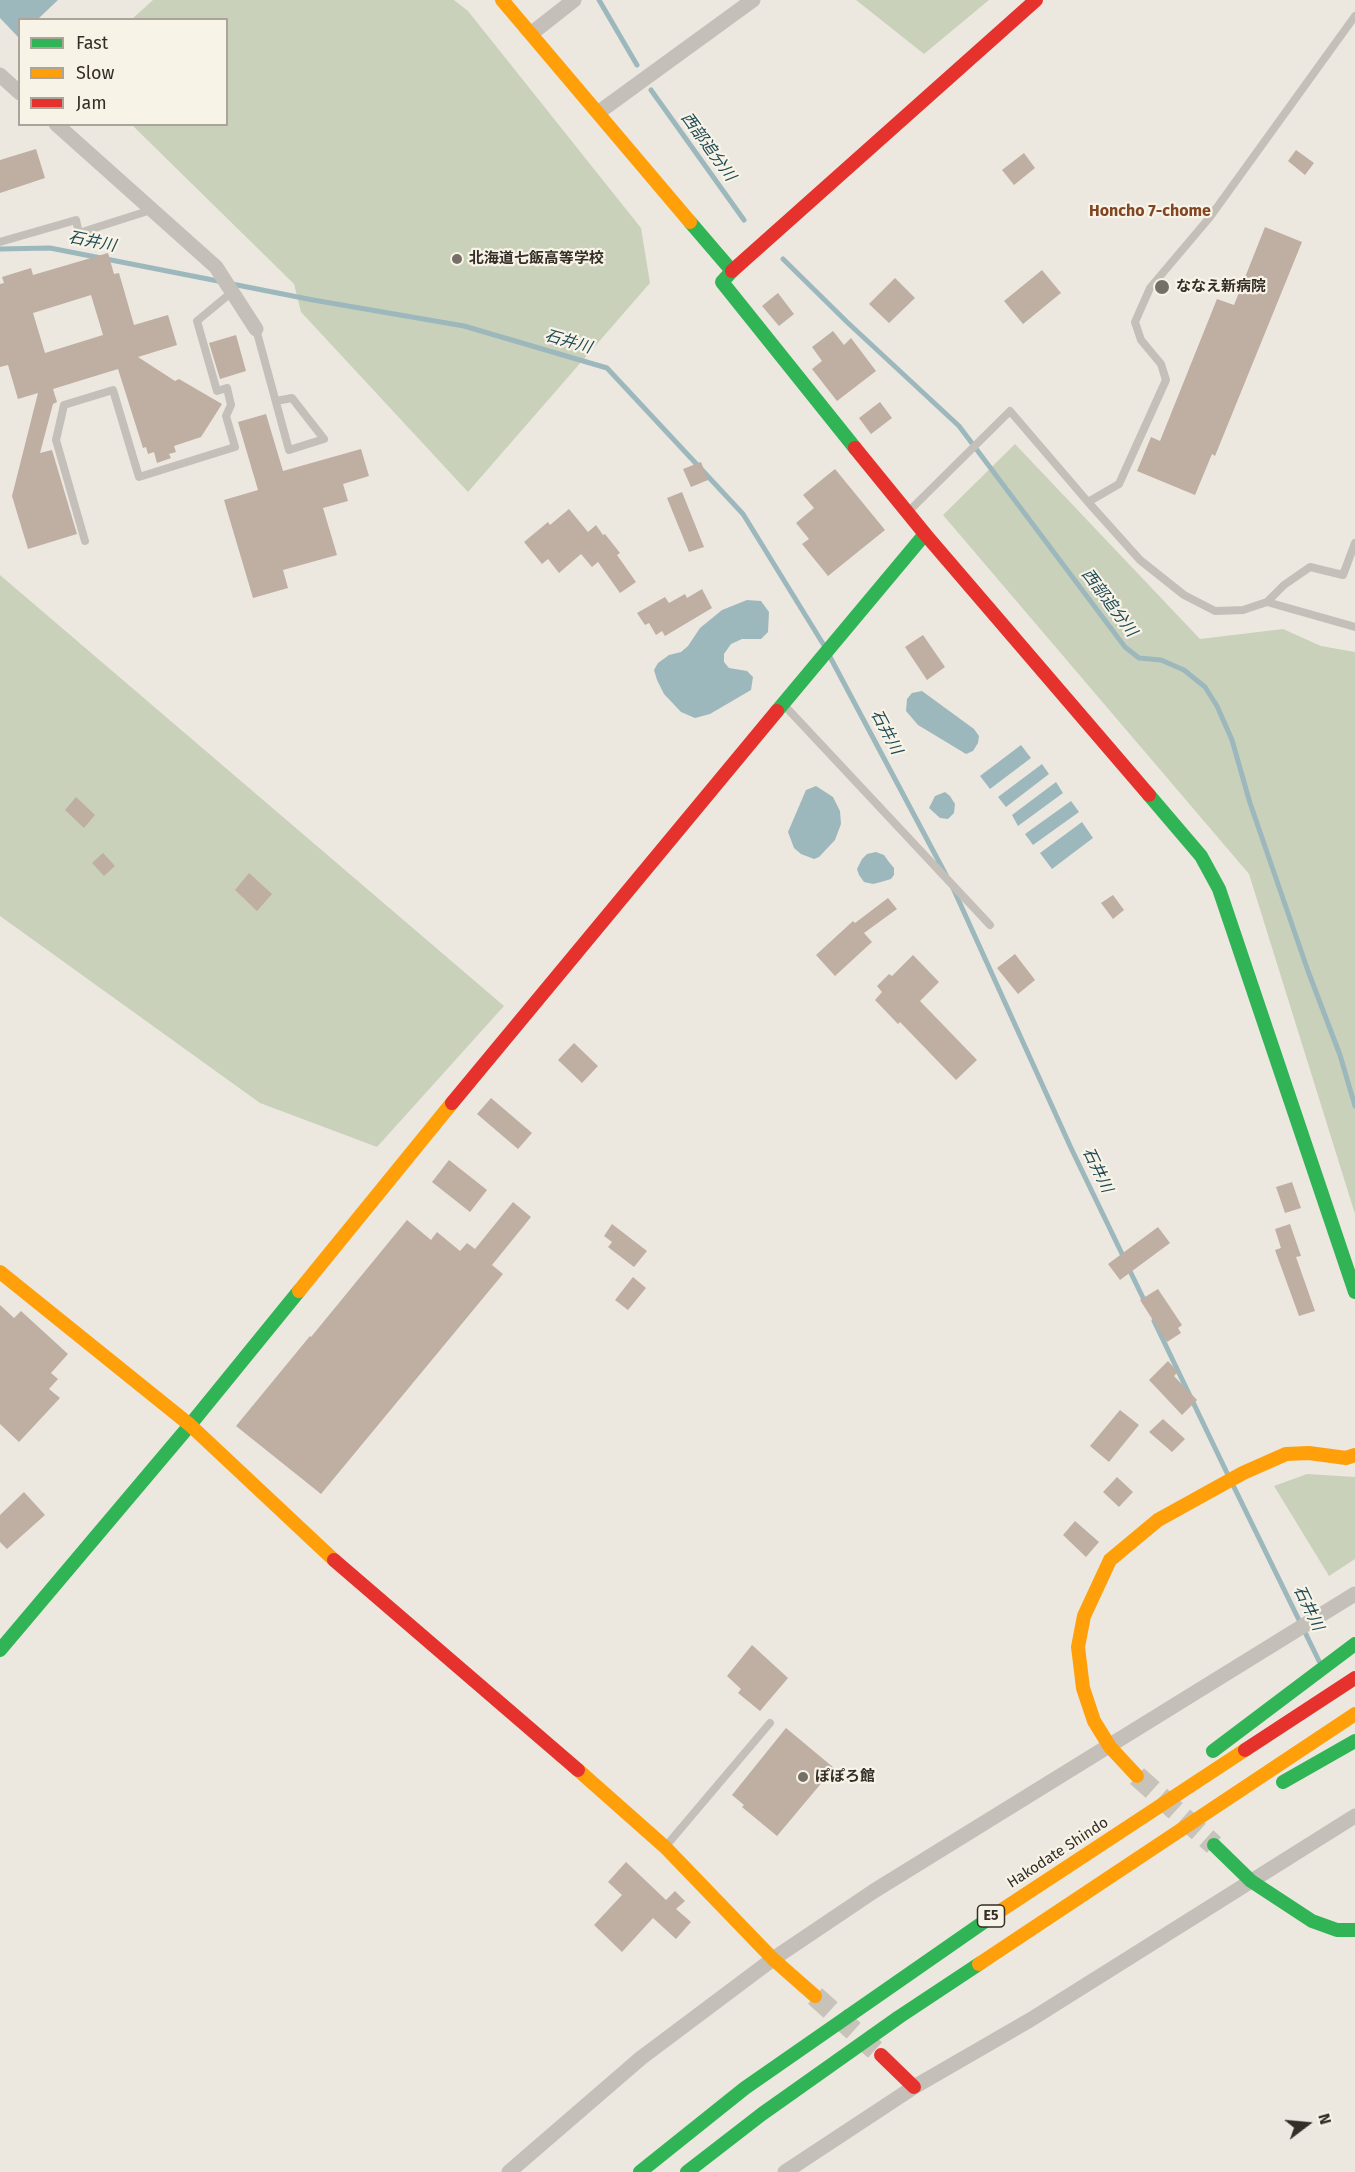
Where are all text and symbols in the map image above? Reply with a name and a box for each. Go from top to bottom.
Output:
legend [18,18,228,126]
text: Fast [76,32,108,54]
text: Slow [76,62,114,84]
text: Jam [76,92,107,114]
water label: 西部追分川 [677,109,739,185]
district label: Honcho 7-chome [1089,202,1211,222]
water label: 石井川 [67,228,117,256]
place label: 北海道七飯高等学校 [469,250,604,268]
marker: 北海道七飯高等学校 [450,252,464,266]
marker: ななえ新病院 [1153,278,1171,296]
place label: ななえ新病院 [1176,278,1266,296]
water label: 石井川 [542,326,594,358]
water label: 西部追分川 [1077,565,1141,641]
water label: 石井川 [866,706,906,758]
water label: 石井川 [1078,1144,1116,1196]
water label: 石井川 [1289,1582,1327,1634]
place label: ぽぽろ館 [815,1768,875,1786]
marker: ぽぽろ館 [796,1770,810,1784]
street label: Hakodate Shindo [1004,1814,1112,1892]
road number: E5 [978,1905,1004,1927]
north arrow [1277,2094,1337,2154]
text: N [1314,2111,1335,2127]

